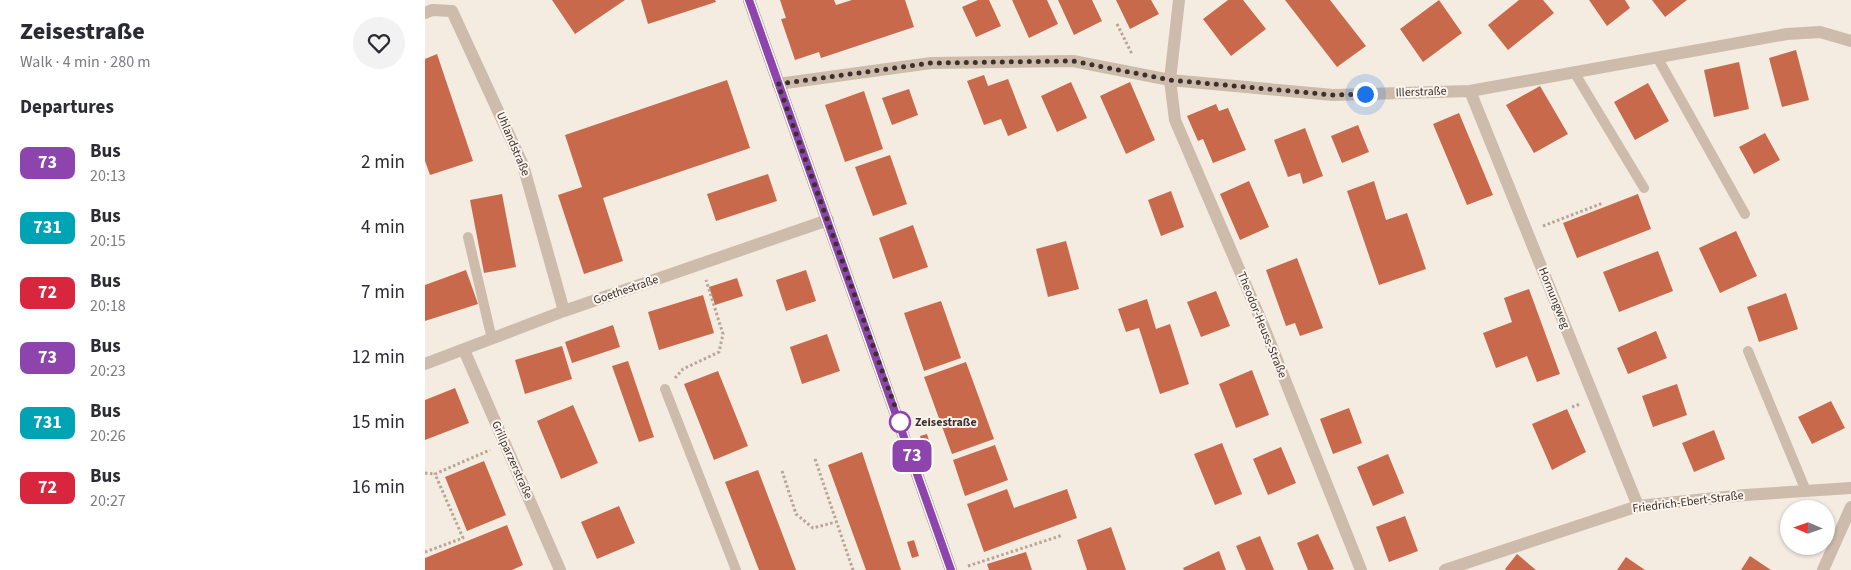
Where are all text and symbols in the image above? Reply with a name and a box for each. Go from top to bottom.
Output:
text: Zeisestraße [20,14,145,49]
button: heart [353,17,405,69]
text: Walk · 4 min · 280 m [20,51,151,73]
your location [1353,82,1378,107]
street label: Illerstraße [1395,83,1447,101]
text: Departures [20,94,114,121]
street label: Uhlandstraße [492,109,534,179]
text: Bus [90,138,121,165]
text: 2 min [361,149,405,176]
text: 73 [38,150,57,175]
text: 20:13 [90,165,126,187]
text: Bus [90,203,121,230]
text: 4 min [361,214,405,241]
text: 731 [33,215,62,240]
text: 20:15 [90,230,126,252]
street label: Hornungweg [1534,265,1574,331]
text: Bus [90,268,121,295]
street label: Theodor-Heuss-Straße [1233,269,1291,381]
street label: Goethestraße [591,271,661,309]
text: 7 min [361,279,405,306]
text: 72 [38,280,57,305]
text: 20:18 [90,295,126,317]
text: Bus [90,333,121,360]
text: 12 min [351,344,405,371]
text: 73 [38,345,57,370]
text: 20:23 [90,360,126,382]
text: Bus [90,398,121,425]
text: 15 min [351,409,405,436]
text: 731 [33,410,62,435]
marker: Zeisestraße [889,411,911,433]
place label: Zeisestraße [915,414,977,431]
street label: Grillparzerstraße [487,418,537,502]
text: 20:26 [90,425,126,447]
line badge: 73 [889,440,935,472]
text: 73 [902,443,922,468]
text: Bus [90,463,121,490]
text: 16 min [351,474,405,501]
text: 72 [38,475,57,500]
street label: Friedrich-Ebert-Straße [1632,487,1744,517]
text: 20:27 [90,490,126,512]
north arrow [1780,500,1835,555]
map controls [1780,500,1835,555]

